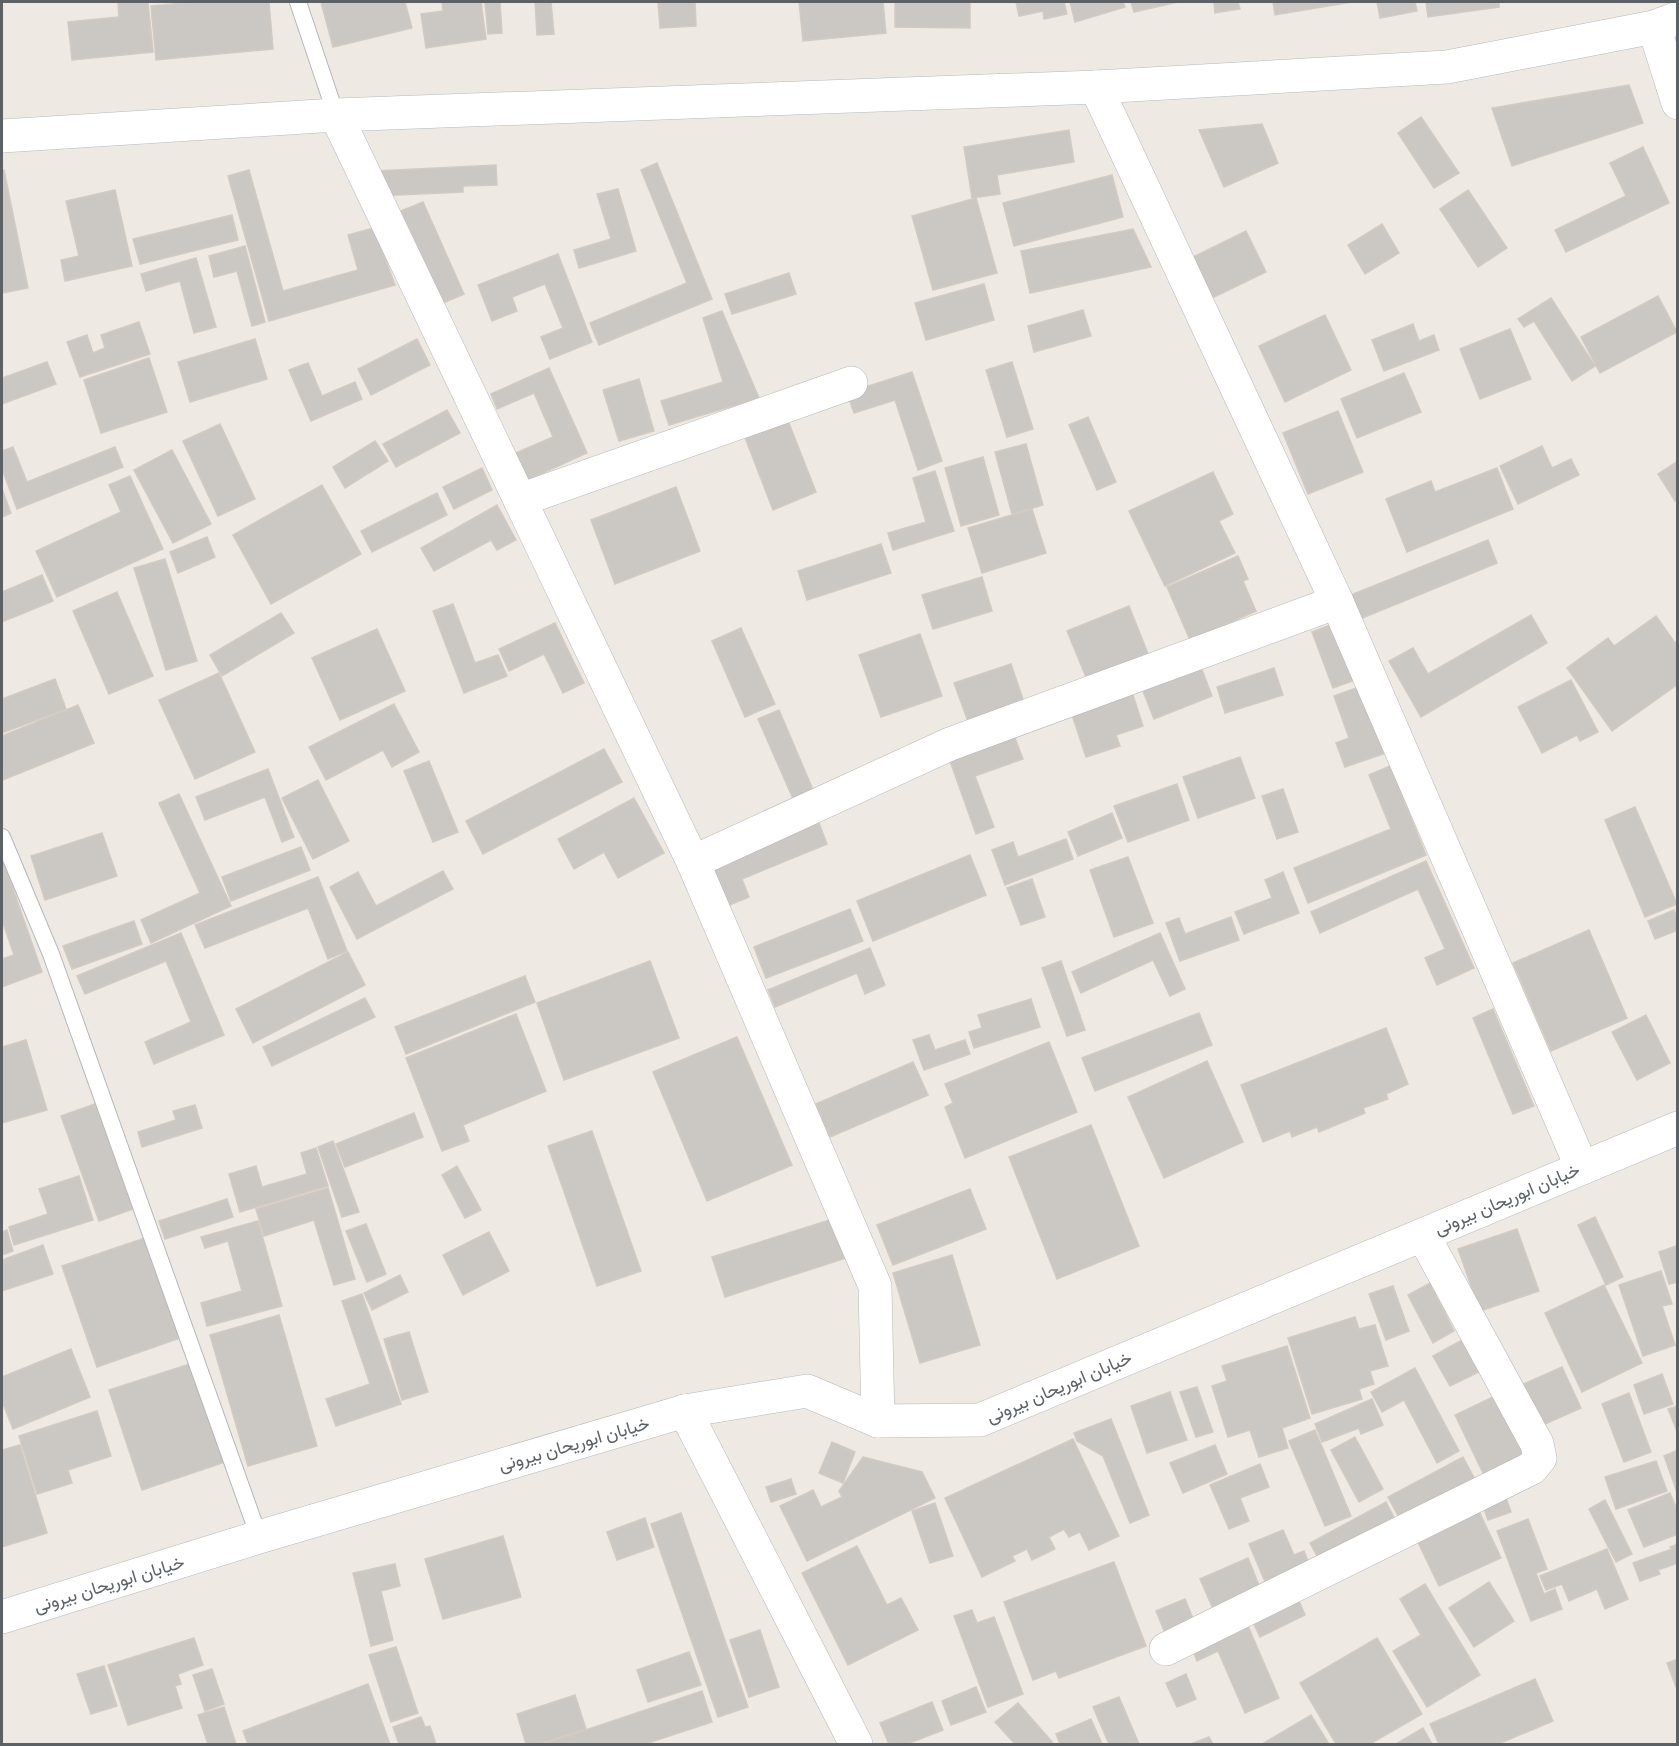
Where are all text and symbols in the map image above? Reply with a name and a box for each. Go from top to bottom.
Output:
street label: خیابان ابوریحان بیرونی [1431,1158,1583,1240]
street label: خیابان ابوریحان بیرونی [983,1346,1135,1428]
street label: خیابان ابوریحان بیرونی [496,1412,652,1476]
street label: خیابان ابوریحان بیرونی [31,1551,187,1617]

